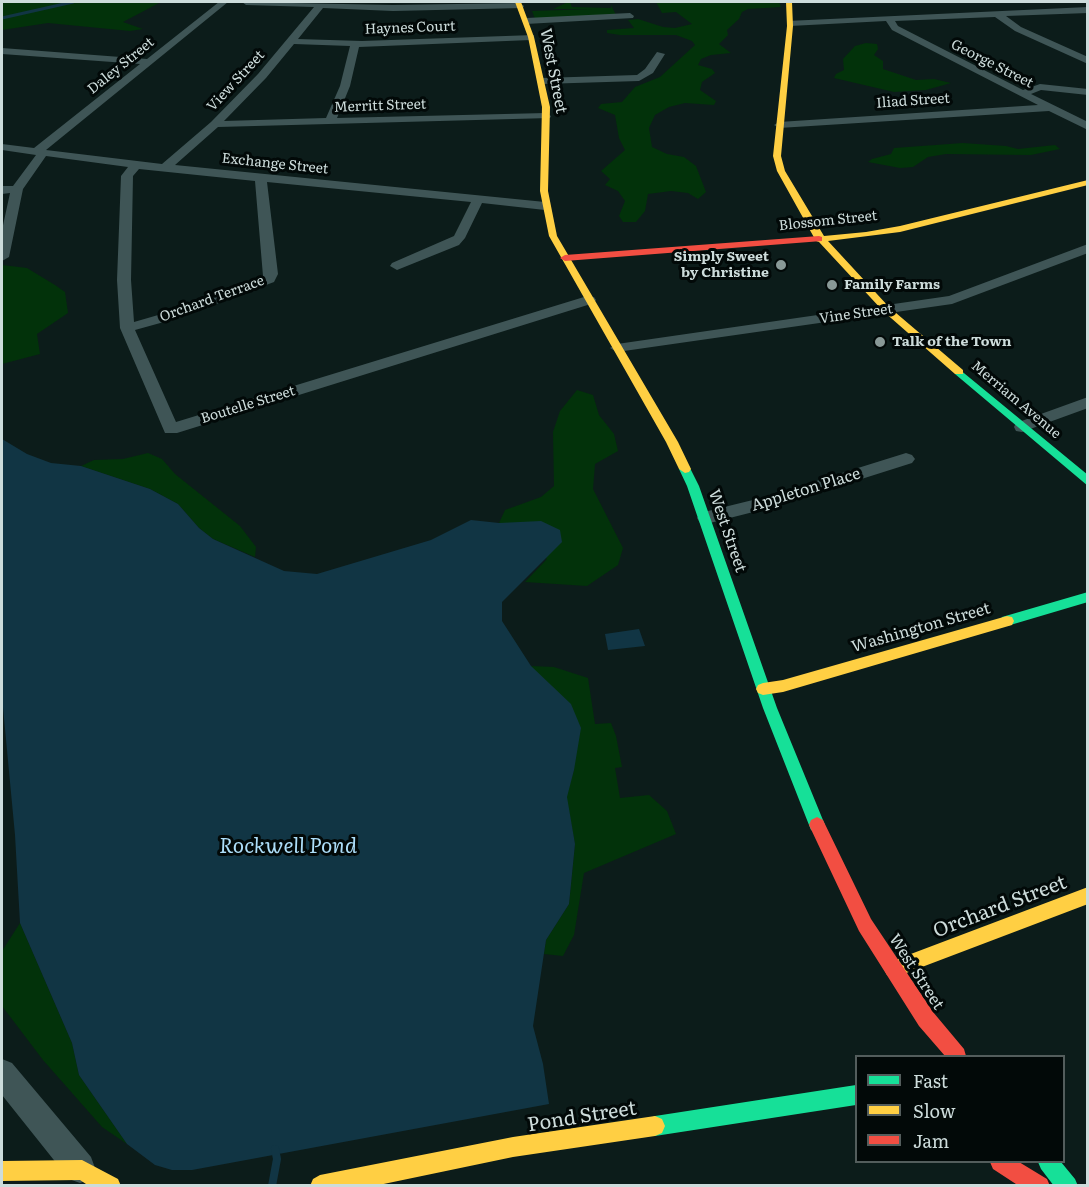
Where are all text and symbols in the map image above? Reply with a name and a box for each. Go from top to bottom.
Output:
street label: Haynes Court [364,18,456,38]
street label: West Street [535,27,571,115]
street label: Daley Street [84,34,158,98]
street label: George Street [948,36,1036,92]
street label: View Street [204,47,268,115]
street label: Iliad Street [876,90,950,112]
street label: Merritt Street [333,96,427,116]
street label: Exchange Street [221,150,329,178]
street label: Blossom Street [778,207,878,235]
place label: Simply Sweet by Christine [674,249,769,282]
marker: Simply Sweet by Christine [774,258,788,272]
street label: Orchard Terrace [157,272,267,326]
place label: Family Farms [844,277,940,293]
marker: Family Farms [825,278,839,292]
street label: Vine Street [818,301,894,327]
place label: Talk of the Town [892,334,1012,350]
marker: Talk of the Town [873,335,887,349]
street label: Merriam Avenue [968,358,1064,442]
street label: Boutelle Street [199,383,297,427]
street label: Appleton Place [749,464,863,516]
street label: West Street [704,487,750,575]
street label: Washington Street [849,599,993,657]
water label: Rockwell Pond [219,834,357,860]
street label: Orchard Street [930,871,1070,943]
street label: West Street [884,930,948,1014]
legend [855,1055,1065,1163]
text: Fast [913,1067,948,1094]
street label: Pond Street [526,1097,638,1137]
text: Slow [913,1097,955,1124]
text: Jam [913,1127,949,1154]

